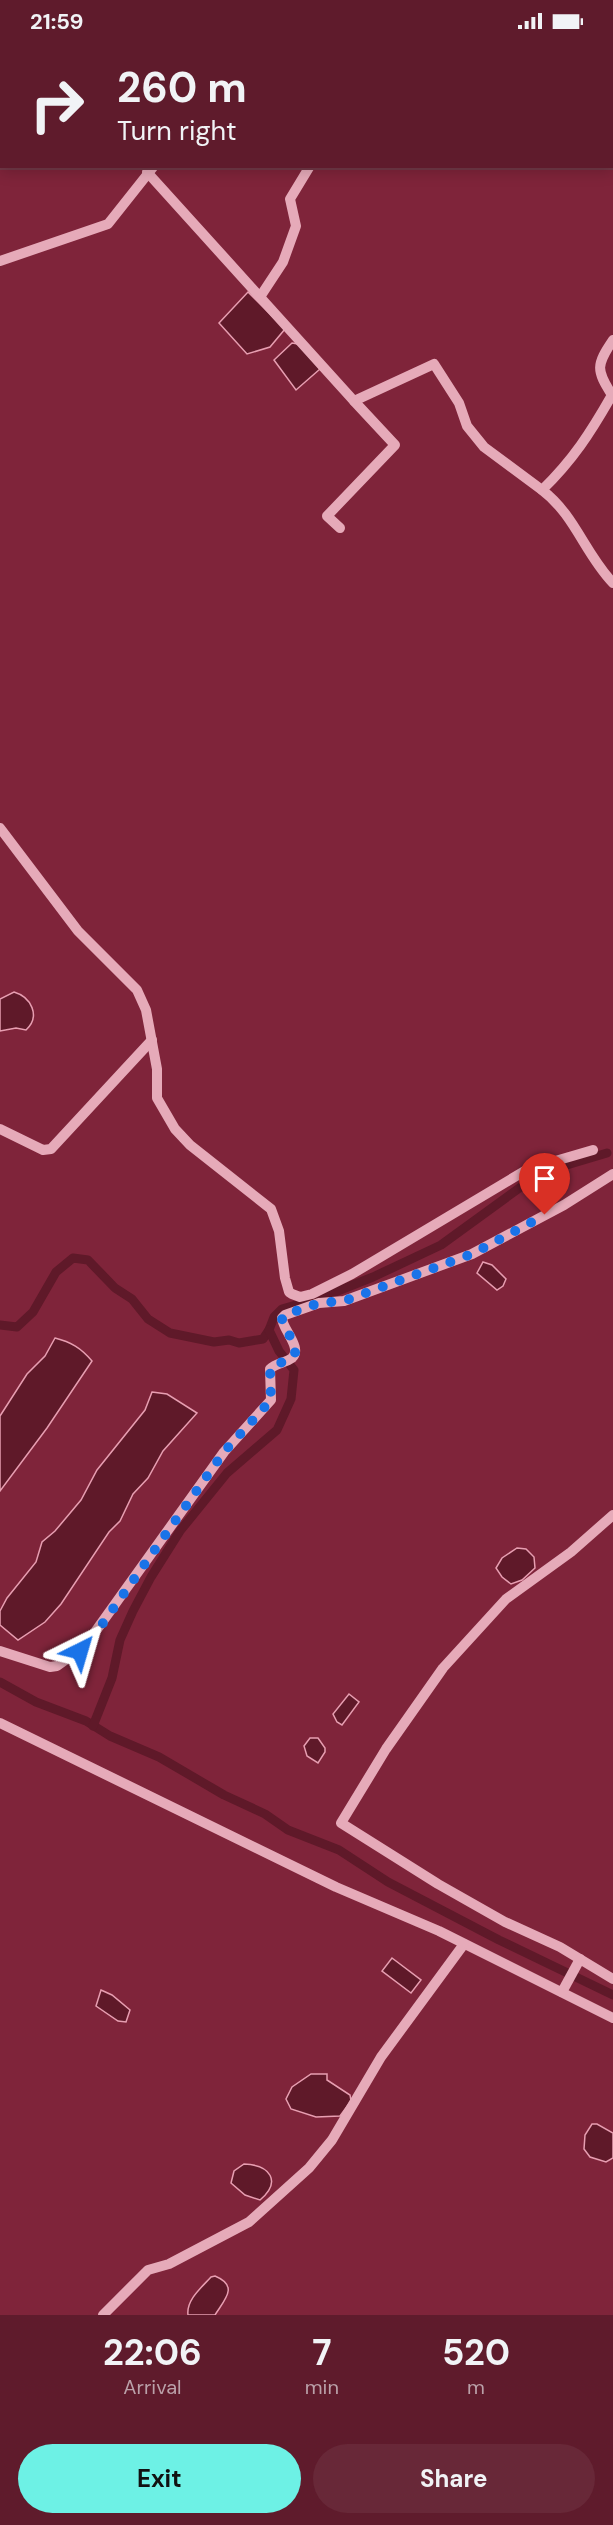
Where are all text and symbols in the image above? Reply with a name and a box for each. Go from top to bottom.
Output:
text: 21:59 [30,7,83,36]
text: 260 m [117,60,247,115]
icon: right [18,66,96,144]
text: Turn right [117,113,237,148]
pin [519,1153,570,1215]
icon: arrive [528,1162,561,1195]
position arrow [48,1619,112,1683]
text: 22:06 [103,2329,202,2376]
text: 7 [312,2329,332,2376]
text: 520 [442,2329,510,2376]
text: Arrival [123,2374,182,2400]
text: min [305,2374,339,2400]
text: m [467,2374,485,2400]
button: Exit [18,2444,301,2513]
button: Share [313,2444,595,2513]

